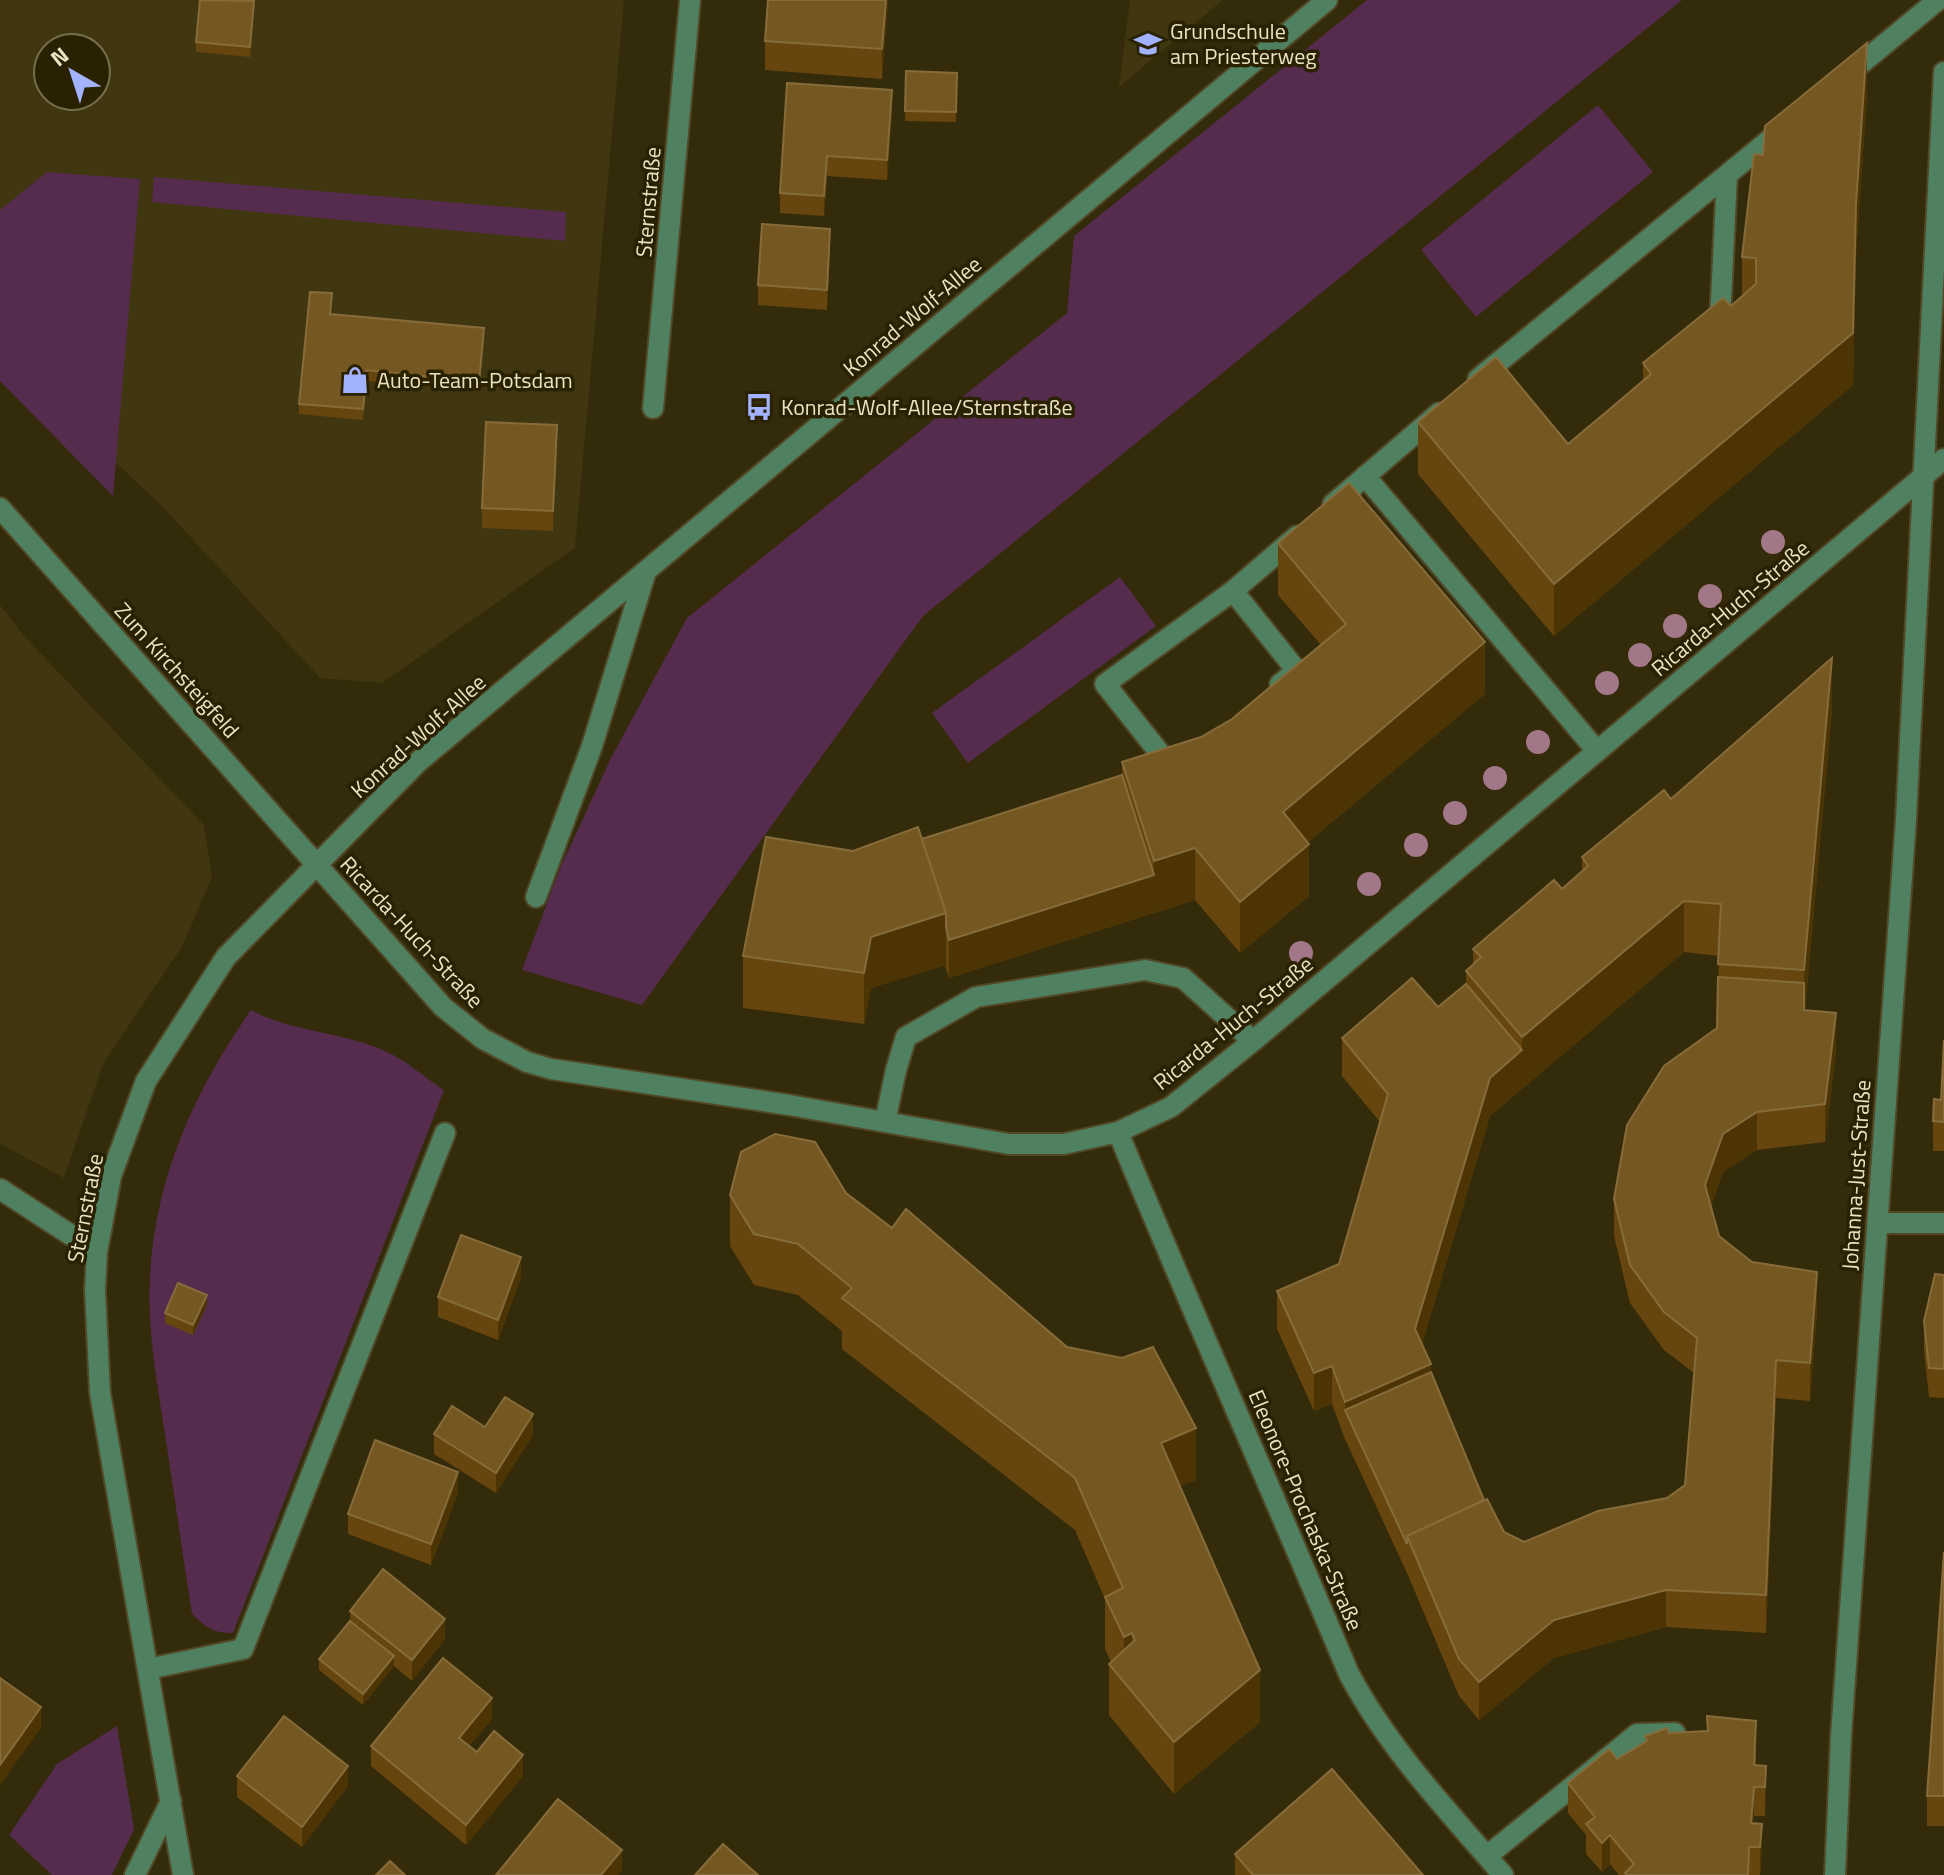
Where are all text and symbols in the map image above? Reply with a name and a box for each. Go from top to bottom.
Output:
place label: Grundschule am Priesterweg [1170,14,1317,73]
school or university icon: Grundschule am Priesterweg [1133,29,1163,59]
north arrow [32,32,112,112]
text: N [43,38,76,74]
street label: Sternstraße [626,146,670,258]
street label: Konrad-Wolf-Allee [835,248,989,384]
place label: Auto-Team-Potsdam [377,363,573,397]
shop icon: Auto-Team-Potsdam [340,365,370,395]
place label: Konrad-Wolf-Allee/Sternstraße [781,390,1073,424]
bus stop icon: Konrad-Wolf-Allee/Sternstraße [744,392,774,422]
street label: Ricarda-Huch-Straße [1643,532,1817,684]
street label: Zum Kirchsteigfeld [107,594,247,746]
street label: Konrad-Wolf-Allee [343,666,493,806]
street label: Ricarda-Huch-Straße [332,848,492,1016]
street label: Ricarda-Huch-Straße [1146,948,1320,1098]
street label: Johanna-Just-Straße [1832,1079,1880,1271]
street label: Sternstraße [58,1151,112,1265]
street label: Eleonore-Prochaska-Straße [1240,1384,1372,1636]

